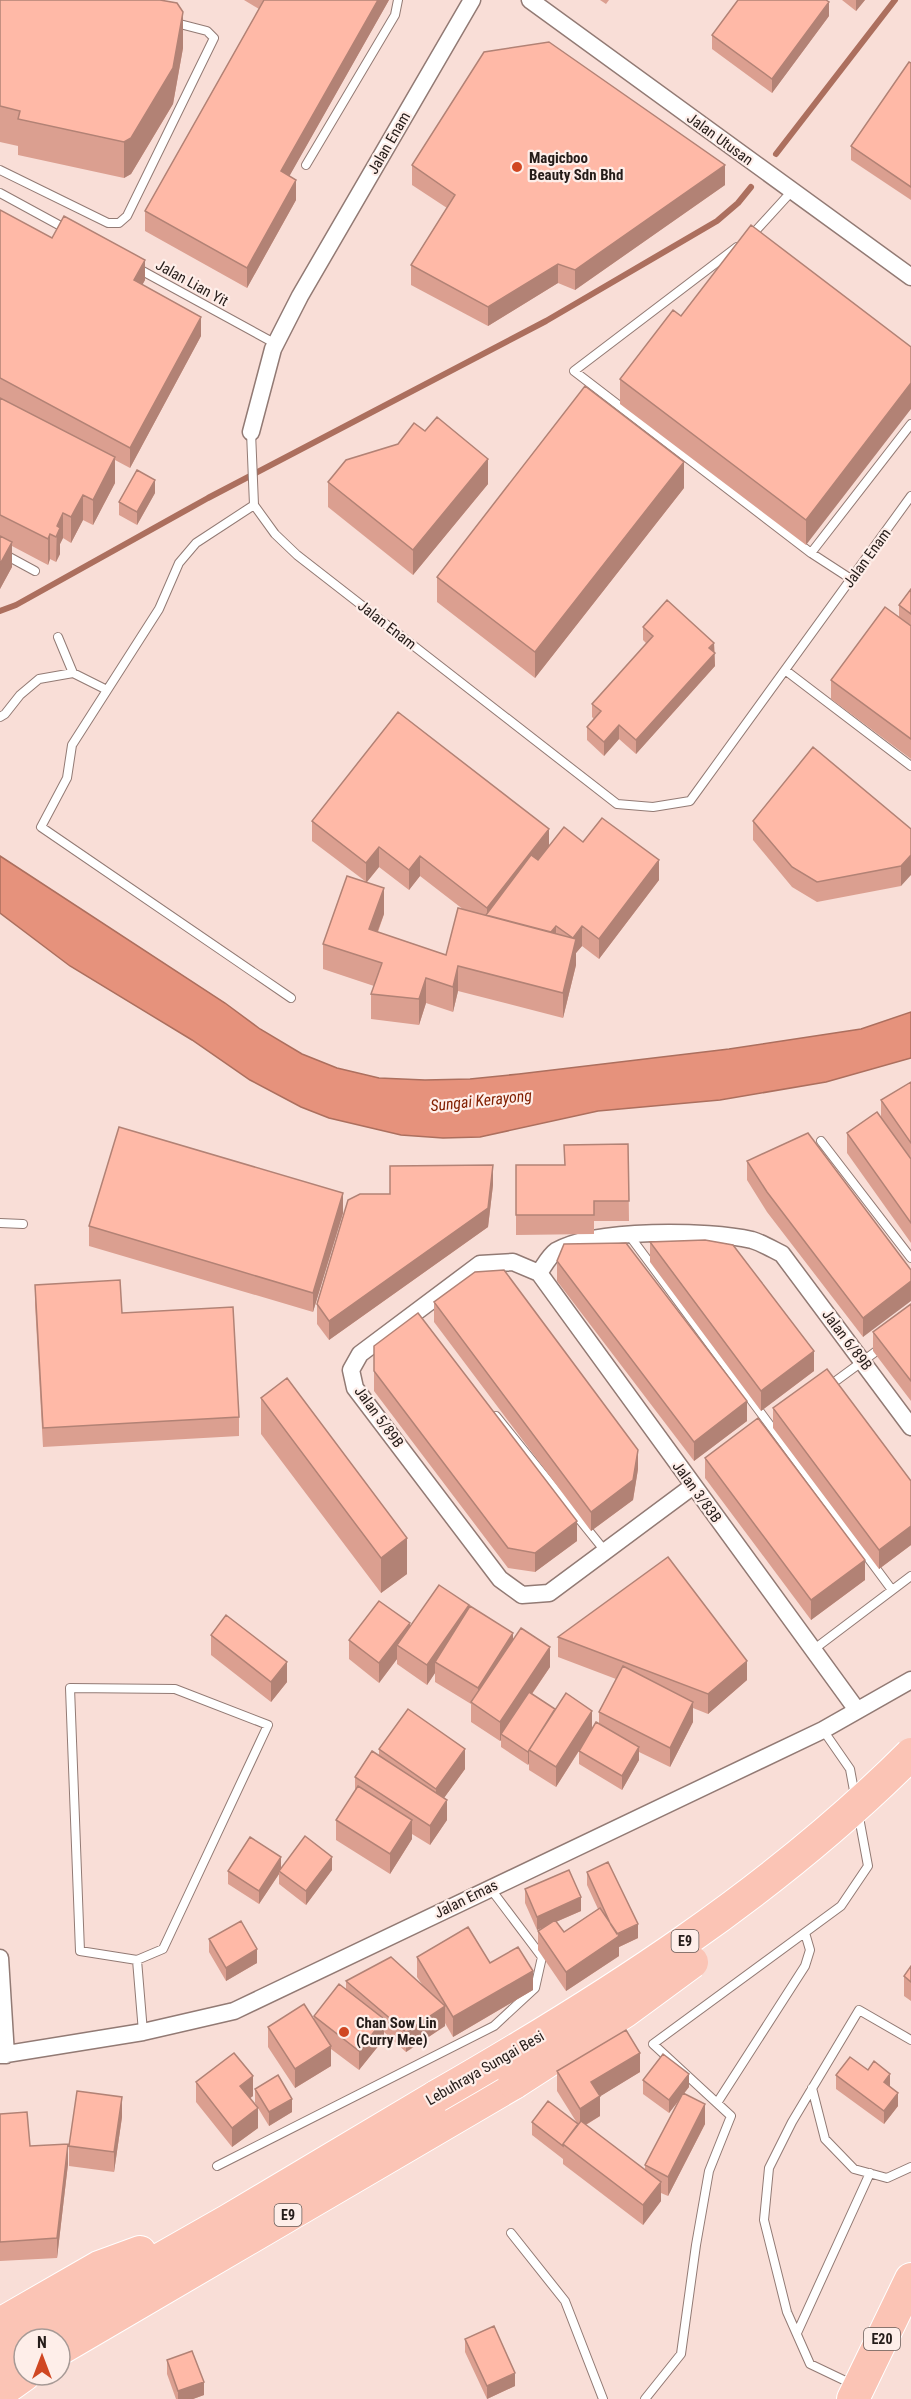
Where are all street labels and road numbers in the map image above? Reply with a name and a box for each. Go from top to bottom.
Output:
street label: Jalan Enam [364,109,414,177]
street label: Jalan Utusan [683,109,757,169]
street label: Jalan Lian Yit [153,256,231,310]
street label: Jalan Enam [839,525,895,591]
street label: Jalan Enam [354,597,420,653]
street label: Jalan 6/89B [818,1306,876,1374]
street label: Jalan 5/89B [351,1383,407,1451]
street label: Jalan 3/83B [669,1458,725,1526]
street label: Jalan Emas [431,1876,501,1922]
road number: E9 [672,1930,698,1952]
street label: Lebuhraya Sungai Besi [423,2027,547,2109]
road number: E9 [274,2204,302,2226]
road number: E20 [864,2328,900,2350]

